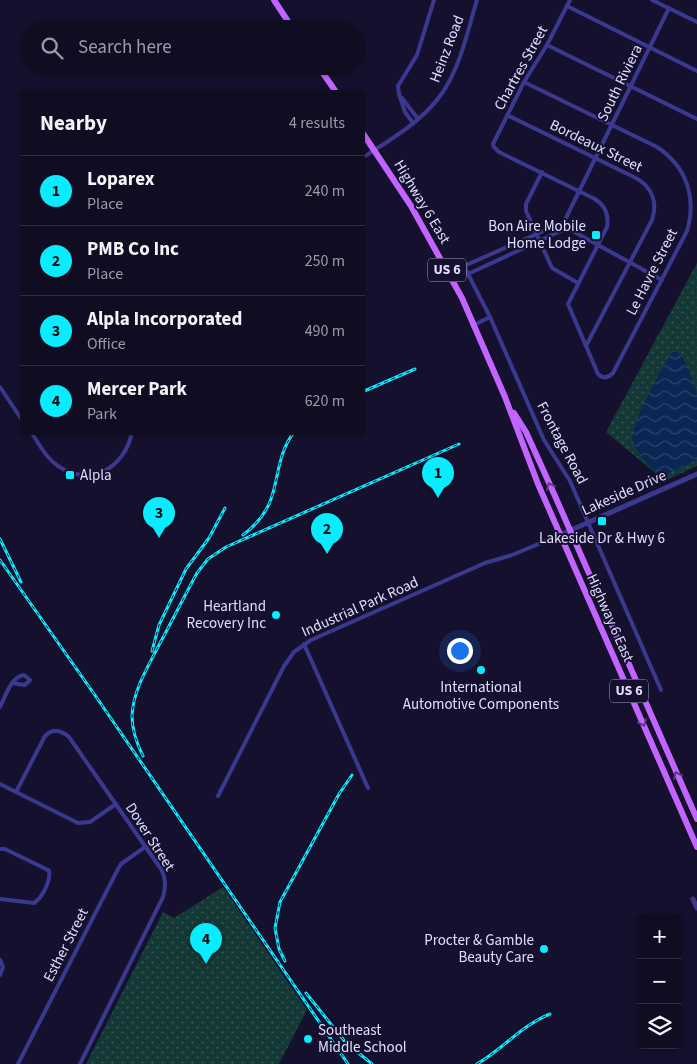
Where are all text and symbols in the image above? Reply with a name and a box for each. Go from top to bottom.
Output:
street label: Heinz Road [425,12,469,86]
search box [20,20,365,75]
street label: Chartres Street [489,22,553,114]
icon: search [38,34,66,62]
text: Search here [78,34,172,61]
street label: South Riviera [592,41,648,125]
text: Nearby [40,108,107,138]
text: 4 results [289,112,345,134]
street label: Bordeaux Street [546,115,646,177]
street label: Highway 6 East [389,156,455,248]
text: Loparex [87,166,154,193]
text: 1 [52,180,60,202]
text: 240 m [305,180,345,202]
text: Place [87,193,123,215]
place label: Bon Aire Mobile Home Lodge [488,216,586,254]
street label: Le Havre Street [621,225,683,319]
marker: Bon Aire Mobile Home Lodge [590,229,602,241]
text: PMB Co Inc [87,236,179,263]
text: 2 [52,250,60,272]
text: 250 m [305,250,345,272]
road number: US 6 [428,258,466,282]
text: Place [87,263,123,285]
text: Alpla Incorporated [87,306,242,333]
text: 3 [52,320,60,342]
text: 490 m [305,320,345,342]
text: Office [87,333,126,355]
text: Mercer Park [87,376,187,403]
text: 4 [52,390,60,412]
text: 620 m [305,390,345,412]
street label: Frontage Road [531,398,593,488]
text: Park [87,403,117,425]
pin: 1 [422,457,454,498]
place label: Alpla [80,465,112,486]
street label: Lakeside Drive [578,465,670,521]
marker: Alpla [64,469,76,481]
one-way arrow [546,482,556,491]
pin: 3 [143,497,175,538]
pin: 2 [311,513,343,554]
marker: Lakeside Dr & Hwy 6 [596,515,608,527]
place label: Lakeside Dr & Hwy 6 [539,528,665,549]
street label: Highway 6 East [581,571,639,665]
street label: Industrial Park Road [298,572,422,642]
place label: Heartland Recovery Inc [187,596,266,634]
marker: Heartland Recovery Inc [270,609,282,621]
your location [447,638,473,664]
marker: International Automotive Components [475,664,487,676]
place label: International Automotive Components [403,677,559,715]
road number: US 6 [610,679,648,702]
one-way arrow [636,718,647,727]
one-way arrow [673,771,684,780]
street label: Dover Street [120,799,180,875]
street label: Esther Street [38,904,94,986]
map controls [637,914,682,1049]
button: + [637,914,682,959]
pin: 4 [190,923,222,964]
place label: Procter & Gamble Beauty Care [424,930,534,968]
marker: Procter & Gamble Beauty Care [538,943,550,955]
button: − [637,959,682,1004]
button: layers [637,1004,682,1049]
place label: Southeast Middle School [318,1020,407,1058]
marker: Southeast Middle School [302,1033,314,1045]

